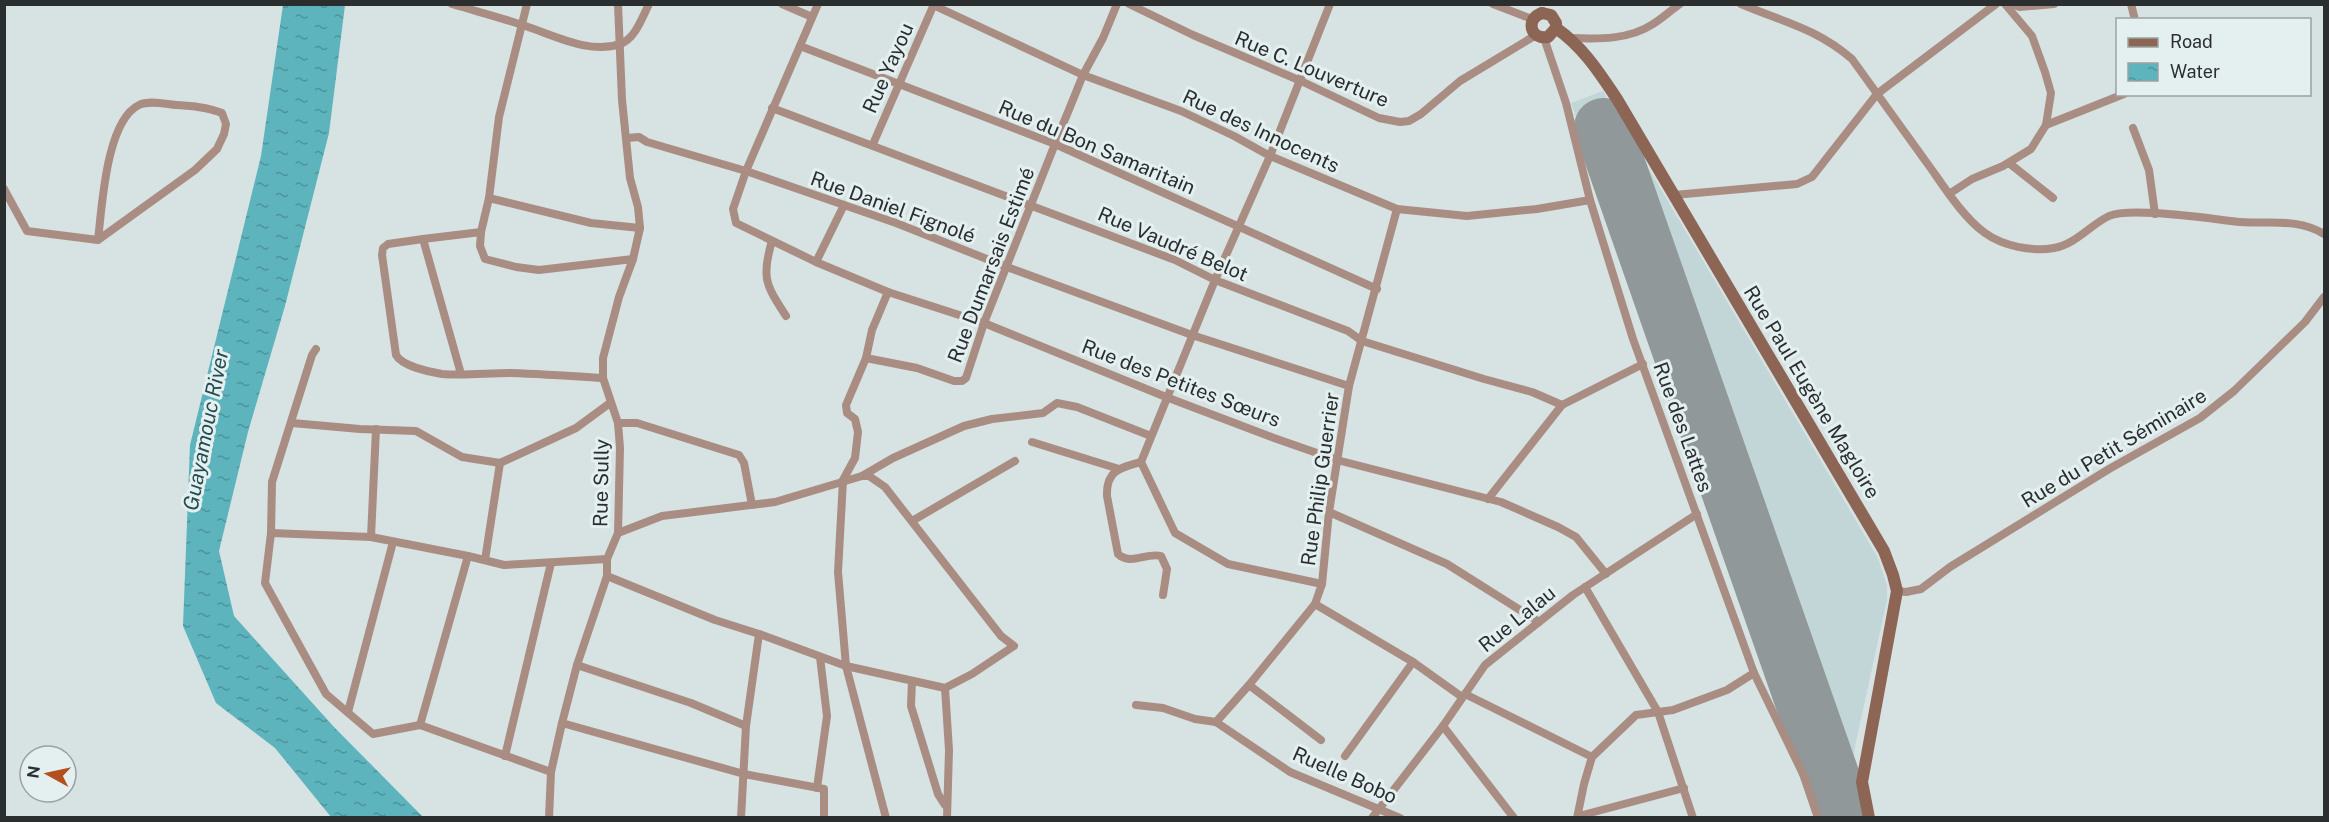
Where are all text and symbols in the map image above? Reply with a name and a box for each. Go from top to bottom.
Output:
legend [2116,18,2311,96]
street label: Rue Yayou [858,19,918,117]
street label: Rue C. Louverture [1231,26,1393,112]
text: Road [2170,31,2213,52]
text: Water [2170,61,2220,82]
street label: Rue des Innocents [1179,84,1343,178]
street label: Rue du Bon Samaritain [995,95,1199,199]
street label: Rue Dumarsais Estimé [943,164,1039,366]
street label: Rue Daniel Fignolé [807,166,979,248]
street label: Rue Vaudré Belot [1094,202,1252,286]
street label: Rue Paul Eugène Magloire [1739,281,1885,503]
street label: Rue des Petites Sœurs [1078,334,1284,432]
water label: Guayamouc River [178,346,234,513]
street label: Rue des Lattes [1648,359,1718,495]
street label: Rue du Petit Séminaire [2017,383,2211,513]
street label: Rue Philip Guerrier [1296,390,1344,568]
street label: Rue Sully [588,438,614,527]
street label: Rue Lalau [1474,581,1560,657]
street label: Ruelle Bobo [1289,741,1401,809]
north arrow [18,744,78,804]
text: N [23,764,44,780]

